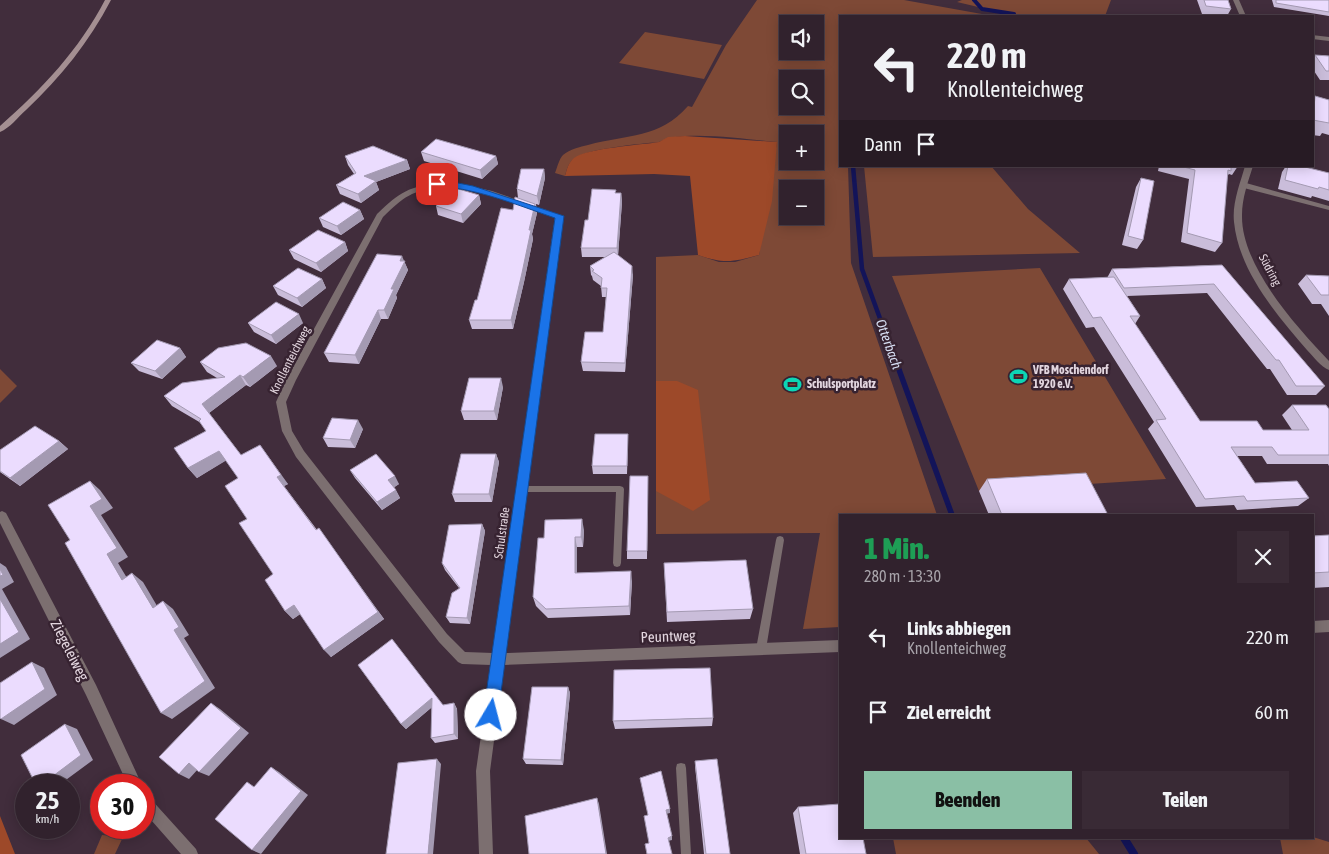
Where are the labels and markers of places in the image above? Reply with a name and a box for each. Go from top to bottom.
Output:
pin [416,163,458,205]
place label: VFB Moschendorf 1920 e.V. [1032,363,1109,391]
sports icon: VFB Moschendorf 1920 e.V. [1009,367,1029,387]
sports icon: Schulsportplatz [783,374,803,394]
place label: Schulsportplatz [807,377,877,391]

